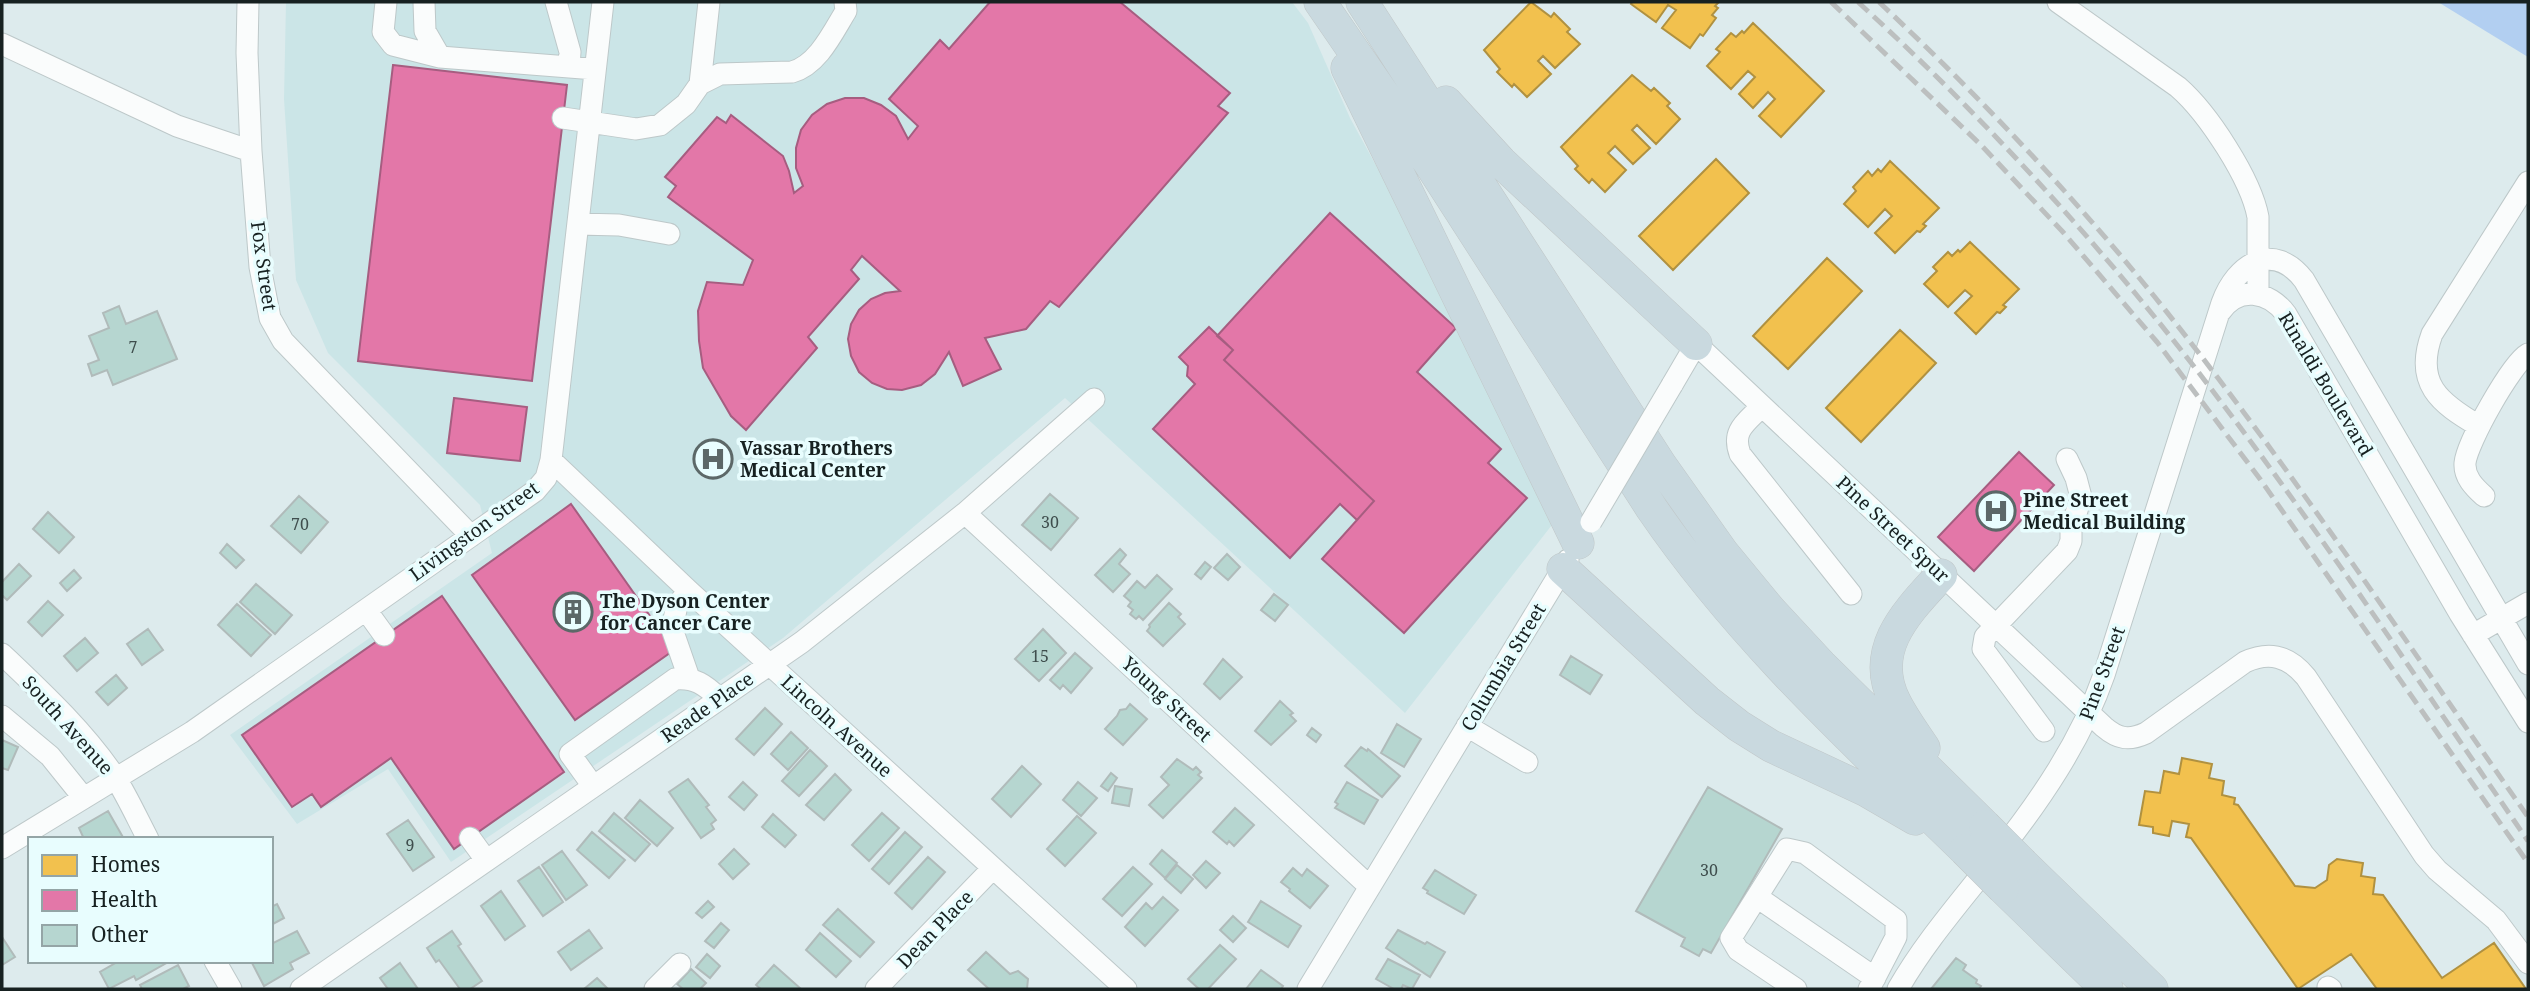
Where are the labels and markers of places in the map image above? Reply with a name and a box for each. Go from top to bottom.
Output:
place label: Vassar Brothers Medical Center [740,435,893,483]
hospital icon: Vassar Brothers Medical Center [692,438,734,480]
place label: Pine Street Medical Building [2023,487,2186,535]
hospital icon: Pine Street Medical Building [1975,490,2017,532]
place label: The Dyson Center for Cancer Care [600,588,770,636]
building icon: The Dyson Center for Cancer Care [552,591,594,633]

